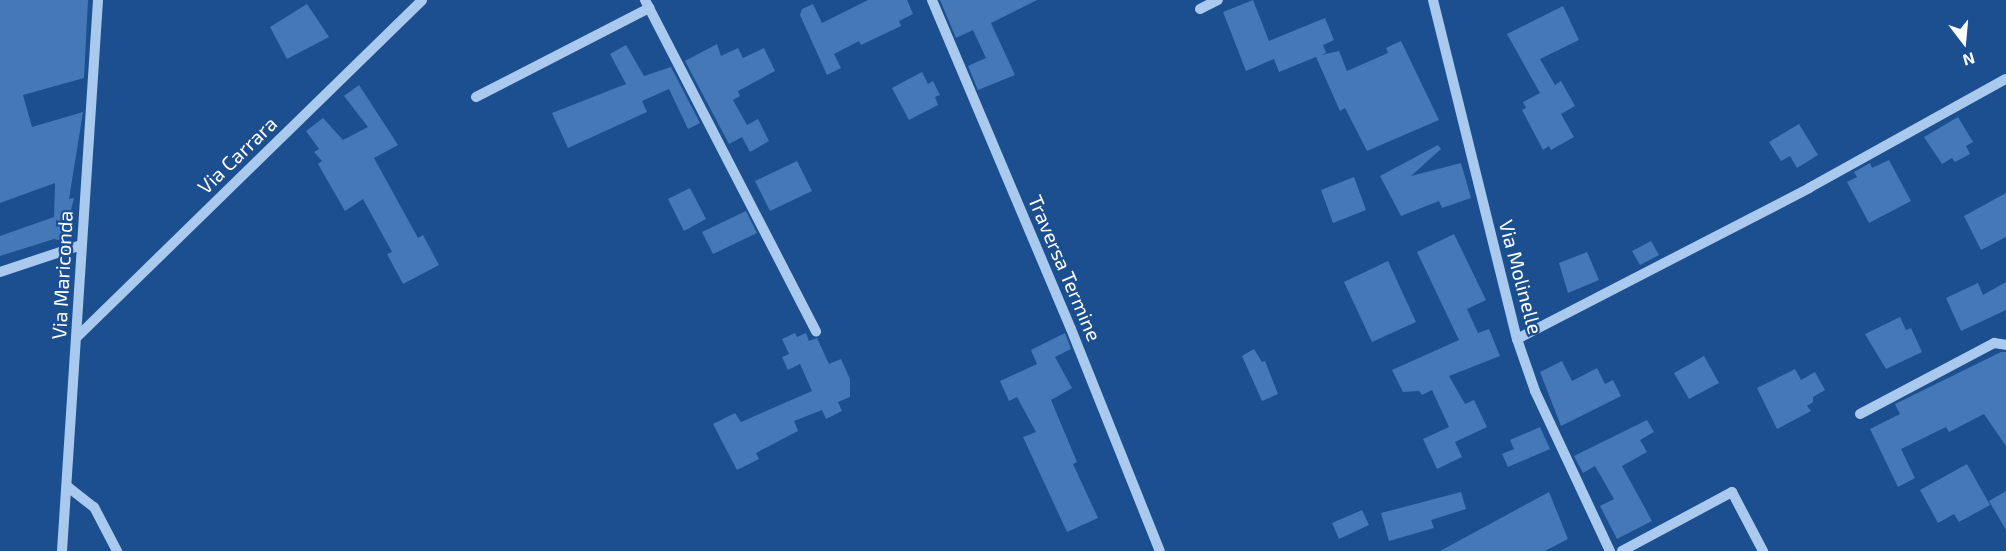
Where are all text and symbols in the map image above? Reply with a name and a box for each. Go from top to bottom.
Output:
north arrow [1934,12,1994,72]
text: N [1961,49,1977,71]
street label: Via Carrara [192,111,282,199]
street label: Traversa Termine [1023,191,1107,345]
street label: Via Mariconda [47,210,77,340]
street label: Via Molinelle [1494,217,1548,337]

